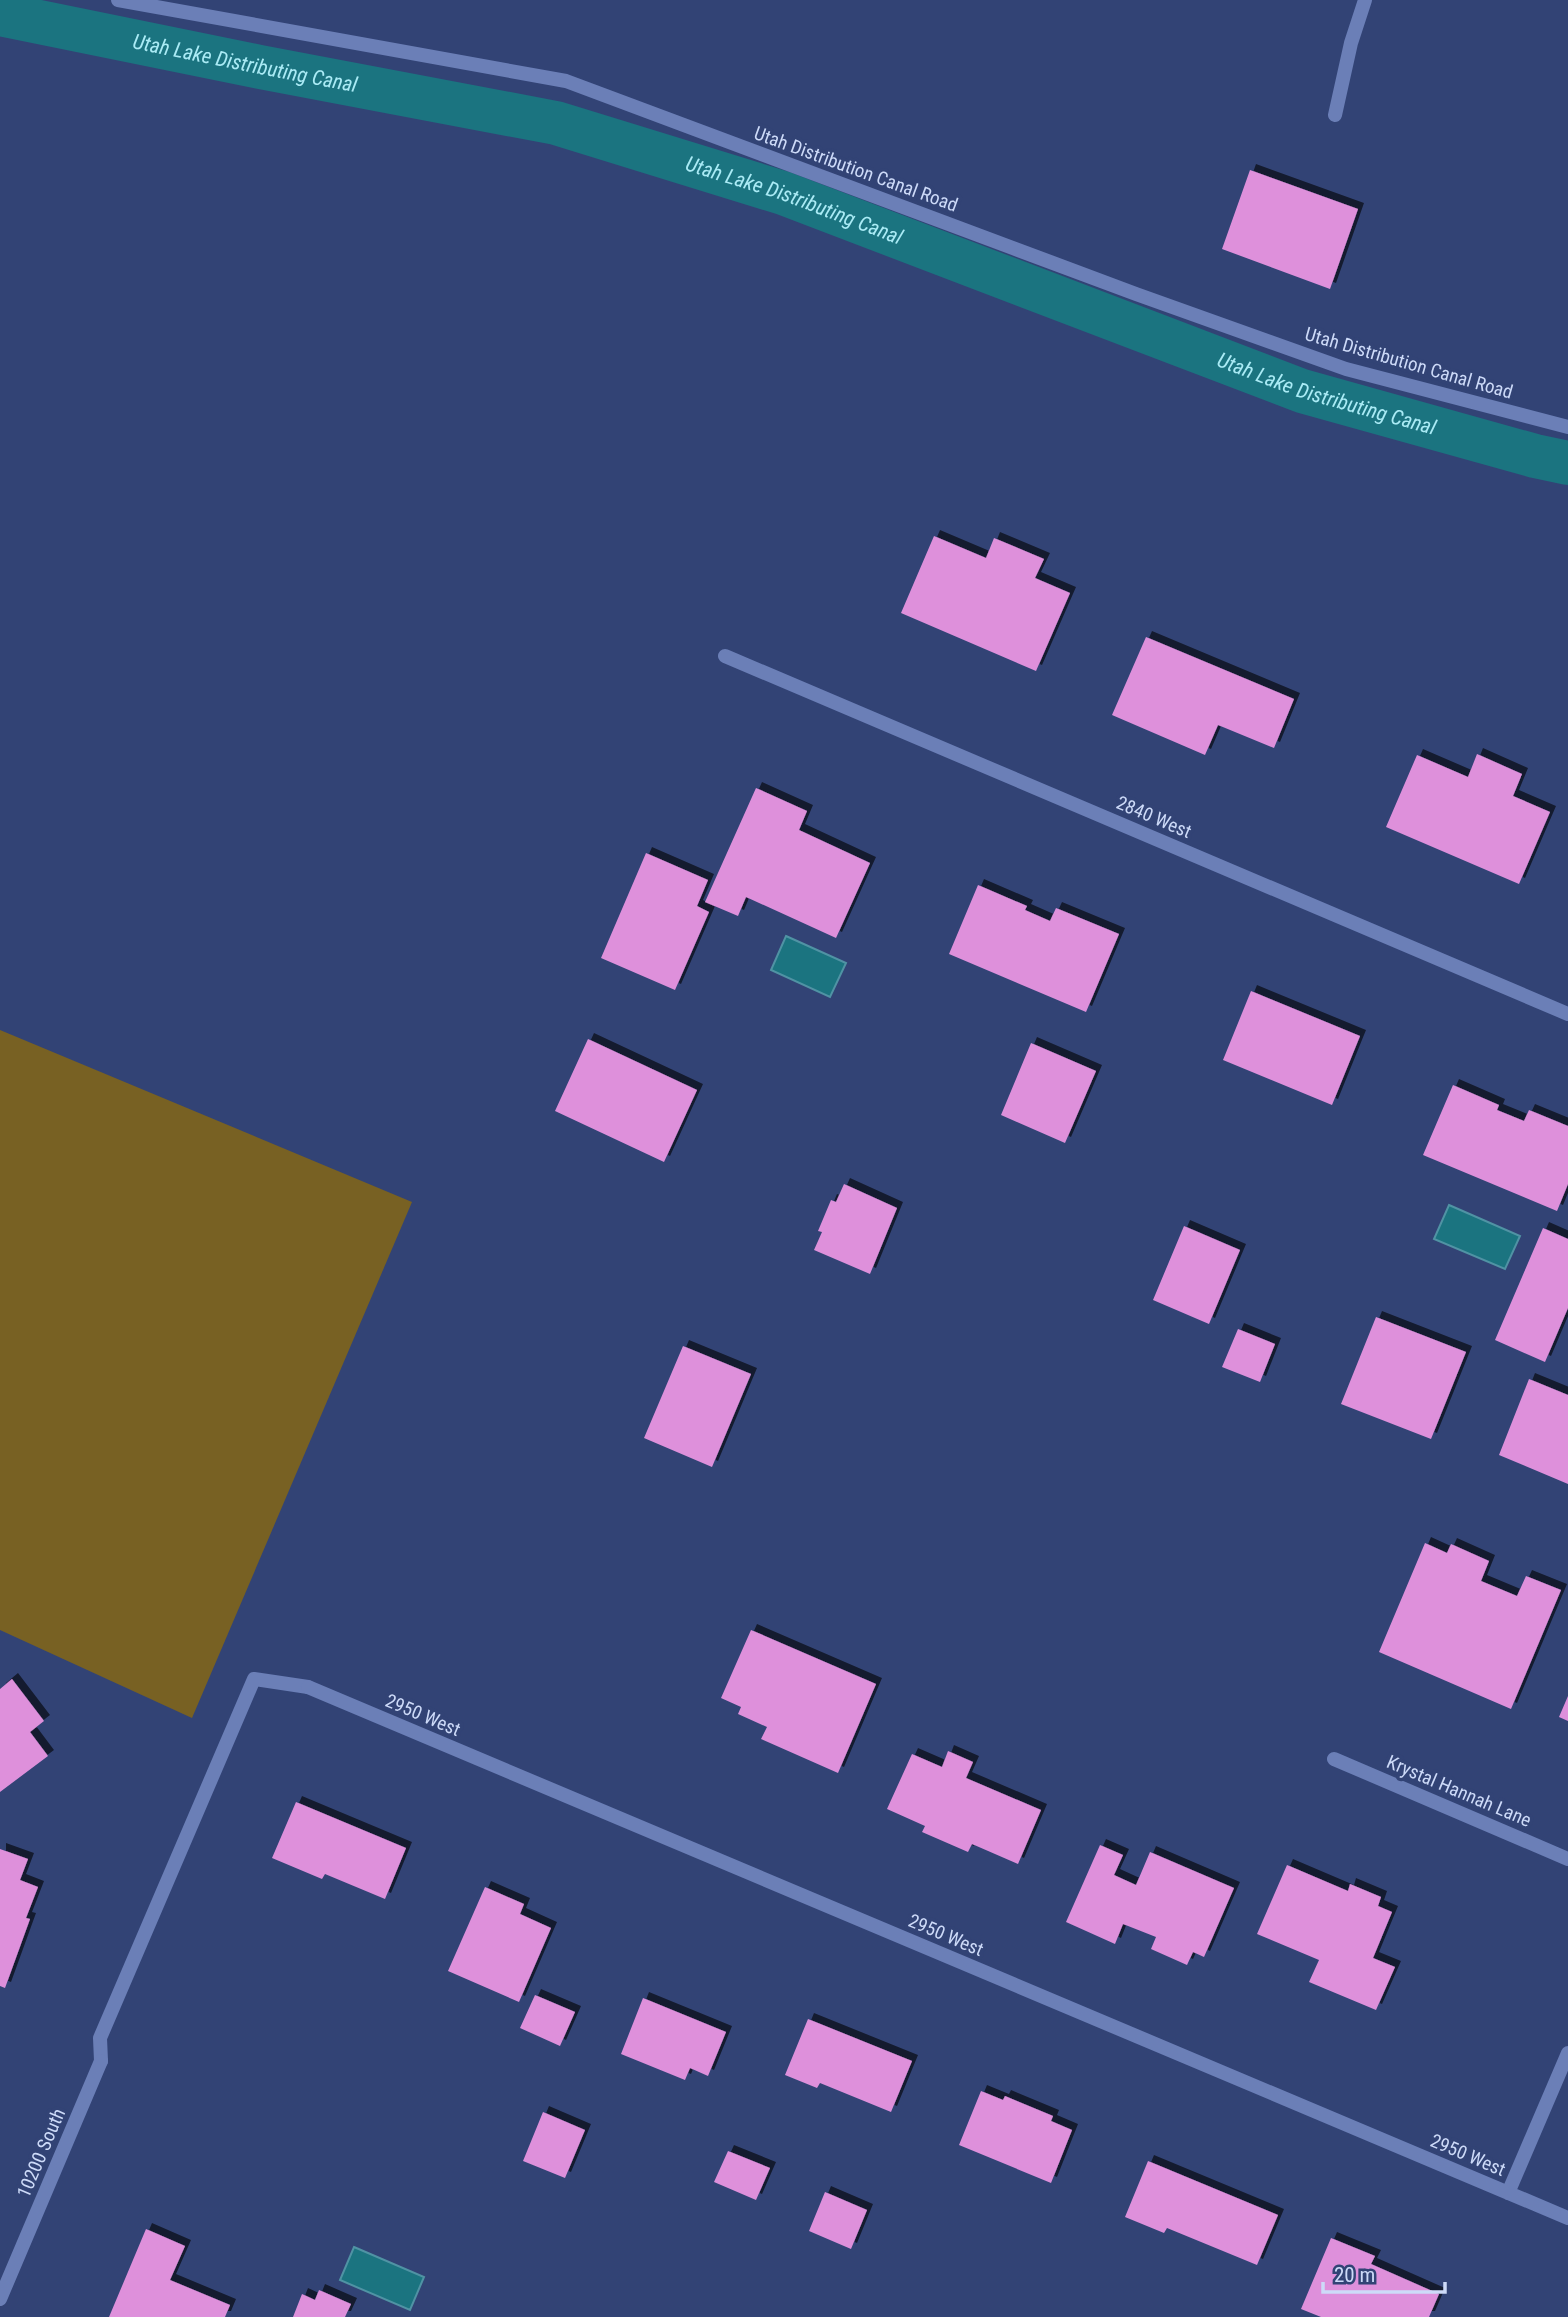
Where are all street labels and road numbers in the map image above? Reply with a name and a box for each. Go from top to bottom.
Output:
street label: Utah Distribution Canal Road [751,121,961,217]
street label: Utah Distribution Canal Road [1302,322,1516,404]
street label: 2840 West [1113,791,1195,843]
street label: 2950 West [382,1689,464,1741]
street label: Krystal Hannah Lane [1383,1750,1535,1832]
street label: 2950 West [905,1909,987,1961]
street label: 10200 South [12,2105,70,2201]
street label: 2950 West [1427,2129,1509,2181]

